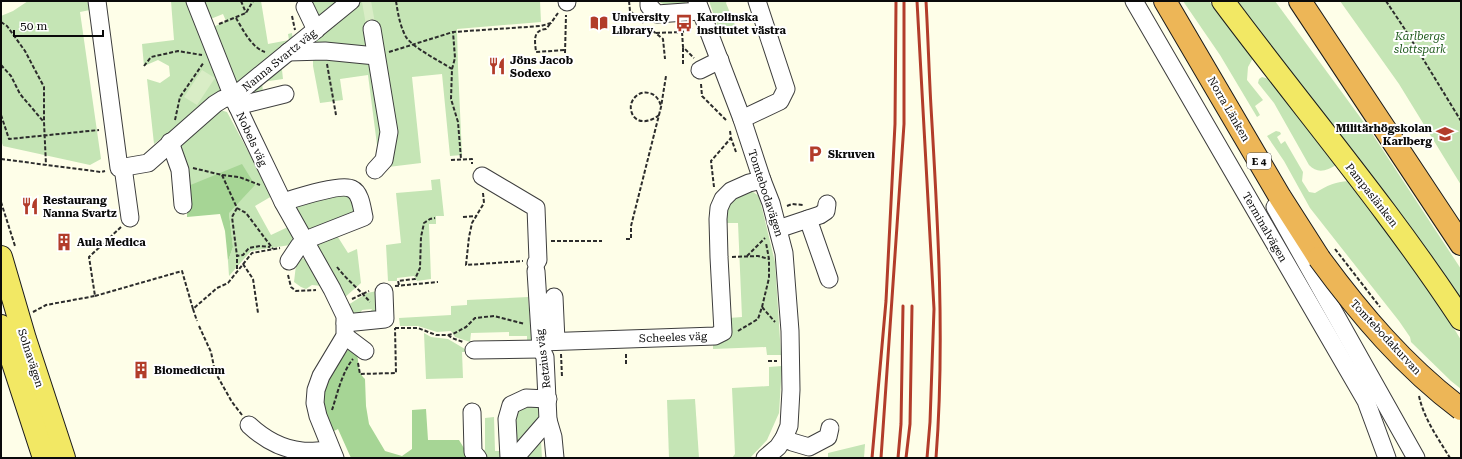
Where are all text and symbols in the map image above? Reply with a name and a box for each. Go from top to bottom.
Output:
place label: University Library [612,11,670,37]
place label: Karolinska institutet västra [697,11,786,37]
scale bar [14,12,103,38]
library icon: University Library [589,13,609,33]
bus stop icon: Karolinska institutet västra [674,13,694,33]
text: 50 m [20,19,47,33]
street label: Nanna Svartz väg [240,26,320,94]
park label: Karlbergs slottspark [1394,30,1446,56]
place label: Jöns Jacob Sodexo [510,54,573,80]
restaurant icon: Jöns Jacob Sodexo [487,56,507,76]
street label: Norra Länken [1205,75,1252,144]
street label: Nobels väg [233,110,270,169]
place label: Militärhögskolan Karlberg [1336,122,1433,148]
school or university icon: Militärhögskolan Karlberg [1435,124,1455,144]
parking icon: Skruven [805,144,825,164]
street label: Tomtebodavägen [745,148,786,239]
place label: Skruven [828,148,875,161]
road number: E 4 [1247,153,1271,169]
street label: Pampaslänken [1343,161,1400,230]
street label: Terminalvägen [1239,190,1290,264]
place label: Restaurang Nanna Svartz [43,194,117,220]
restaurant icon: Restaurang Nanna Svartz [20,196,40,216]
building icon: Aula Medica [54,232,74,252]
place label: Aula Medica [77,236,146,249]
street label: Tomtebodakurvan [1347,297,1424,378]
street label: Solnavägen [15,327,46,389]
street label: Retzius väg [533,328,554,389]
street label: Scheeles väg [639,330,708,345]
building icon: Biomedicum [131,360,151,380]
place label: Biomedicum [154,364,225,377]

